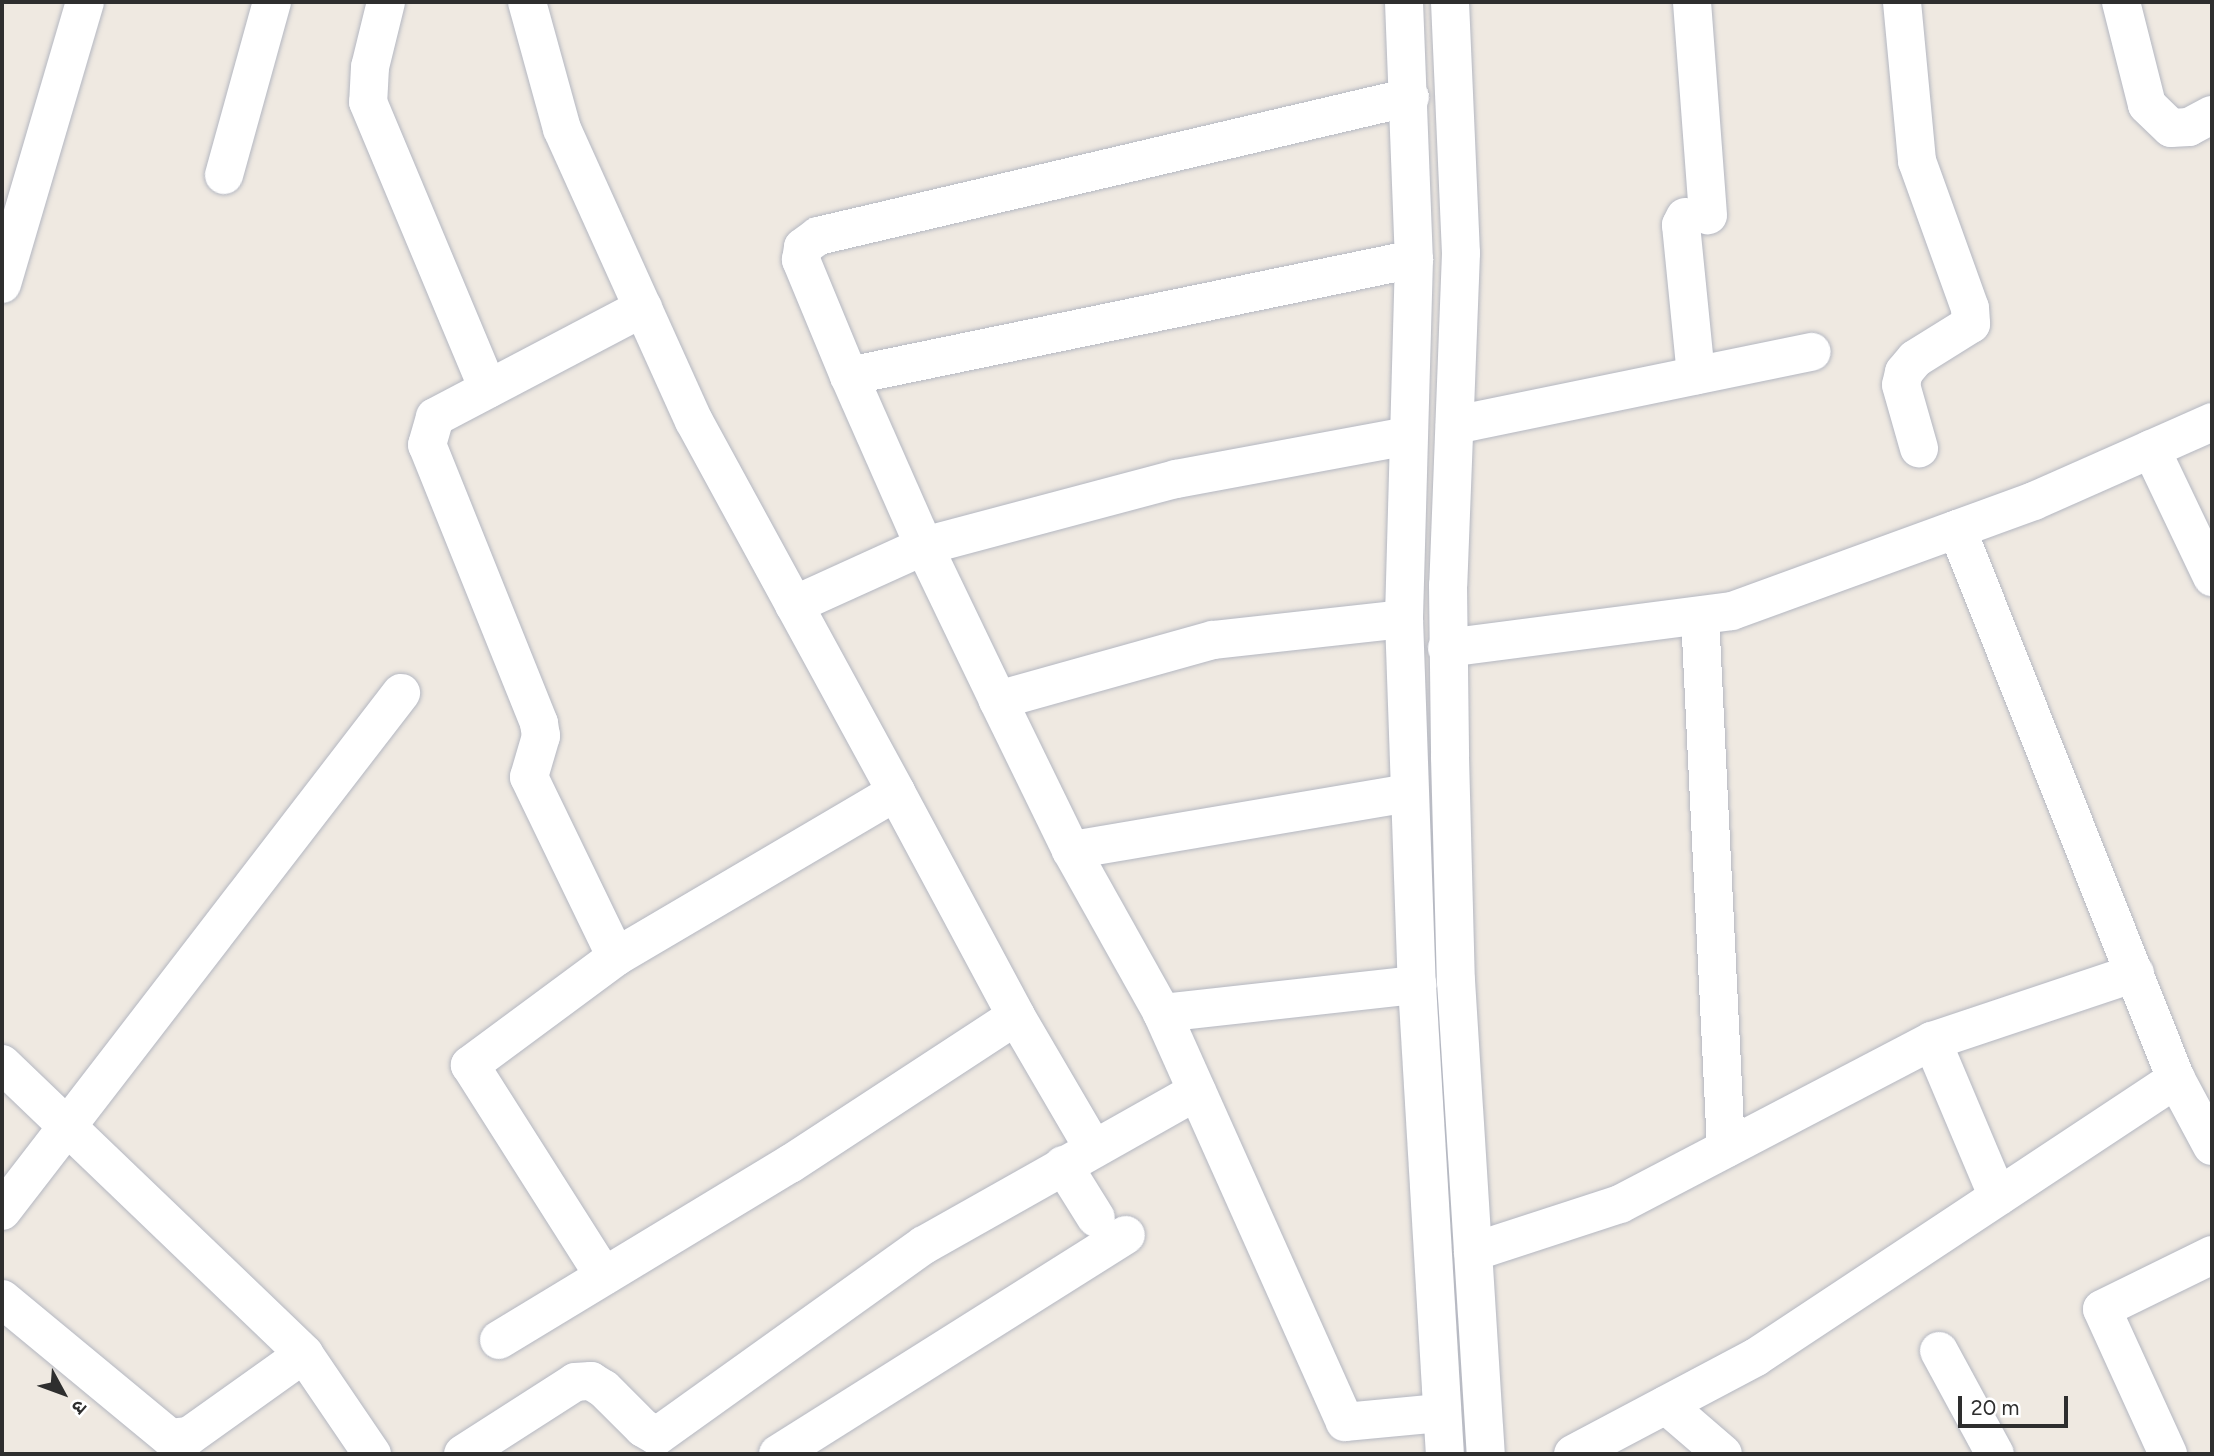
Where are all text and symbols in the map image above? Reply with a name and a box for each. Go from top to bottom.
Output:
north arrow [28,1358,98,1428]
scale bar [1962,1382,2072,1426]
text: उ [67,1395,92,1419]
text: 20 m [1971,1395,2019,1420]

